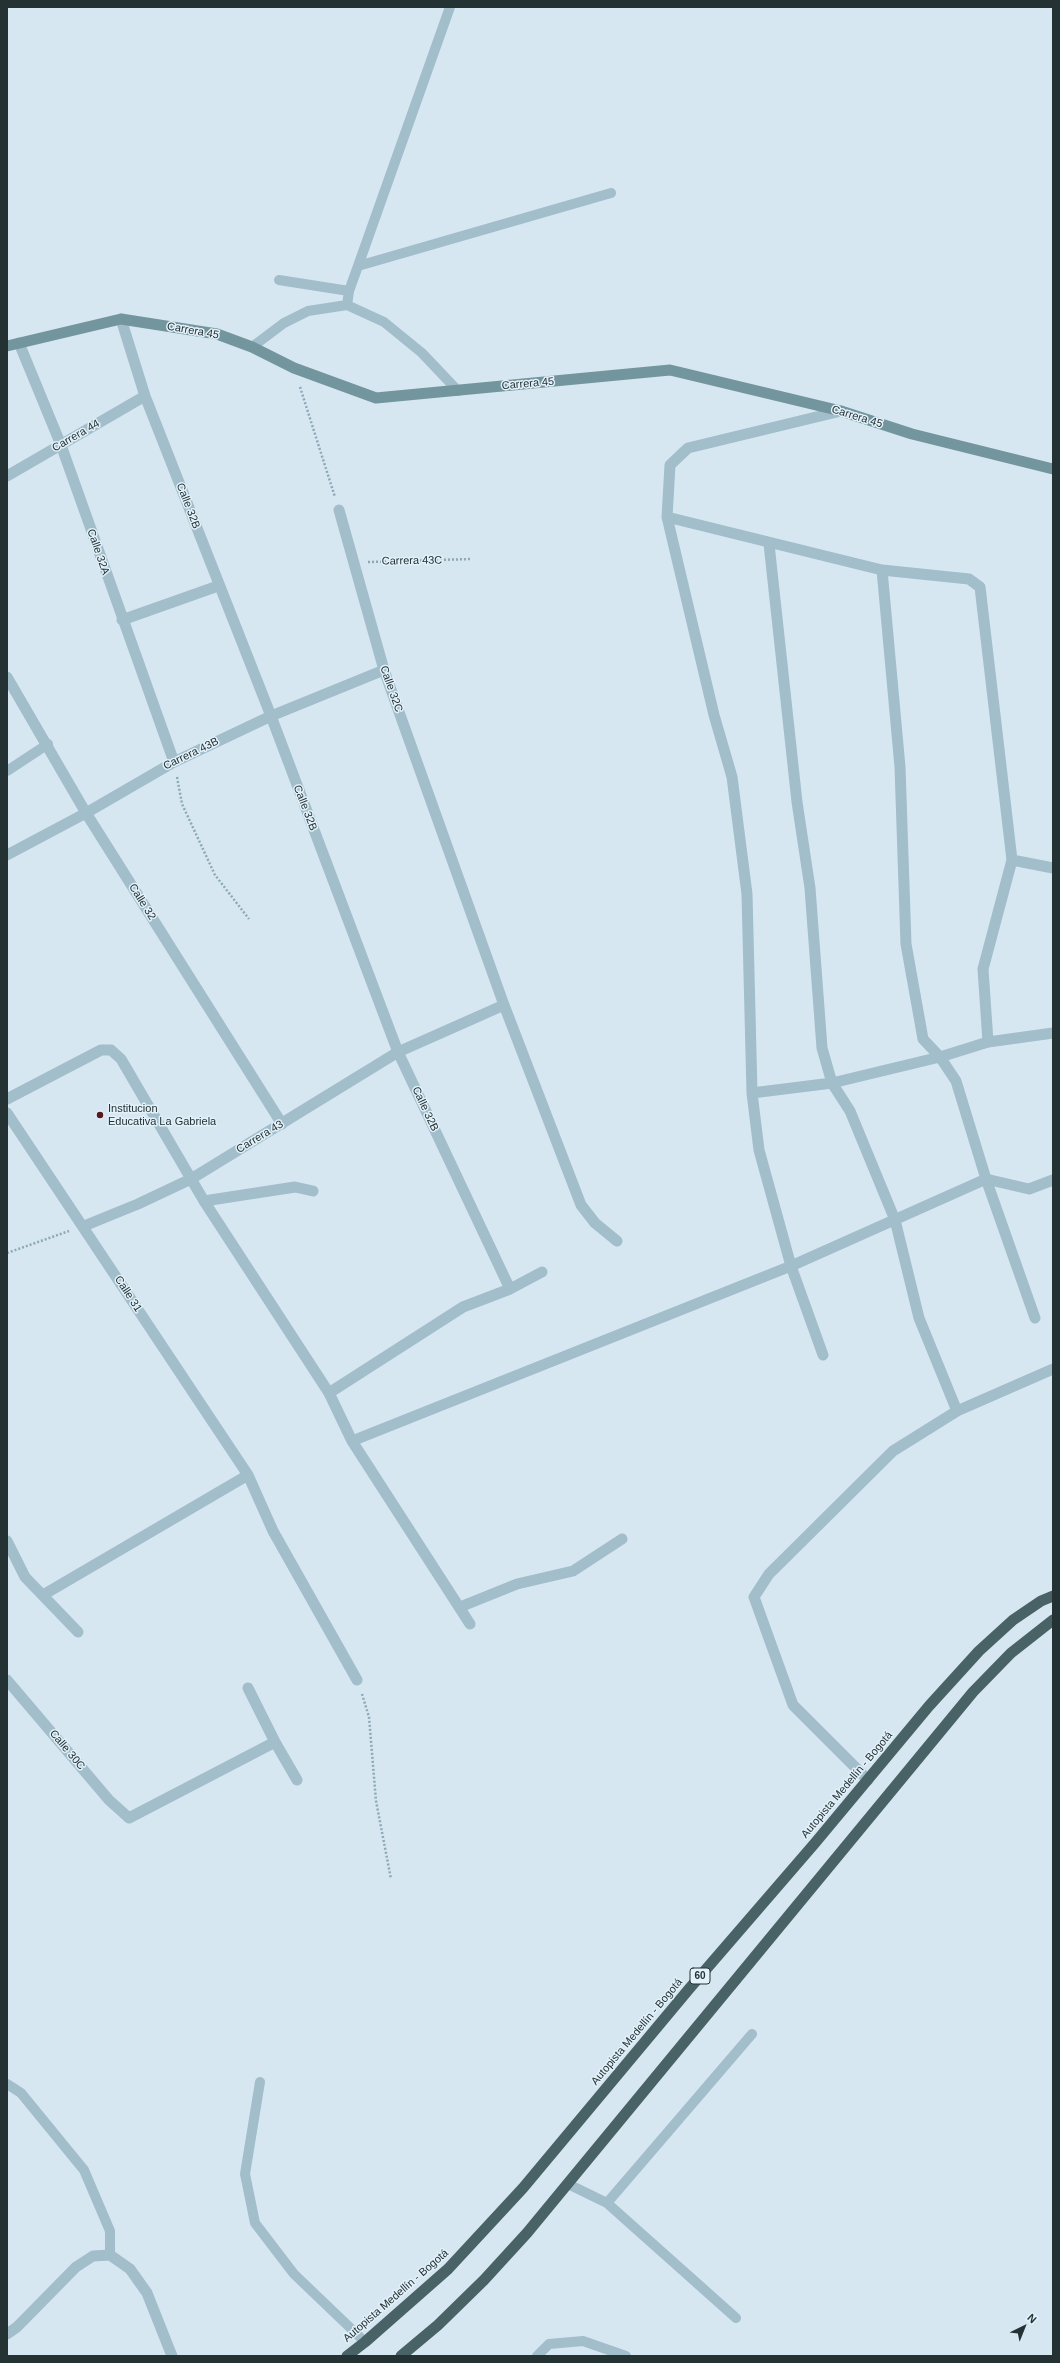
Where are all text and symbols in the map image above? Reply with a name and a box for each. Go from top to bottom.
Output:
street label: Carrera 45 [166,320,220,342]
street label: Carrera 45 [501,375,555,393]
street label: Carrera 45 [830,403,884,431]
street label: Carrera 44 [50,417,102,455]
street label: Calle 32B [173,481,203,531]
street label: Calle 32A [84,527,112,577]
street label: Carrera 43C [382,554,442,568]
street label: Calle 32C [377,664,405,714]
street label: Carrera 43B [161,735,221,773]
street label: Calle 32B [290,783,320,833]
street label: Calle 32 [126,881,158,923]
street label: Calle 32B [409,1085,441,1133]
place label: Institucion Educativa La Gabriela [108,1102,216,1128]
marker: Institucion Educativa La Gabriela [95,1110,105,1120]
street label: Carrera 43 [234,1118,286,1156]
street label: Calle 31 [111,1273,145,1315]
street label: Calle 30C [46,1727,88,1773]
street label: Autopista Medellín - Bogotá [799,1729,895,1841]
road number: 60 [690,1968,710,1984]
street label: Autopista Medellín - Bogotá [589,1976,685,2088]
street label: Autopista Medellín - Bogotá [341,2247,451,2345]
north arrow [1004,2307,1044,2347]
text: N [1025,2311,1039,2325]

